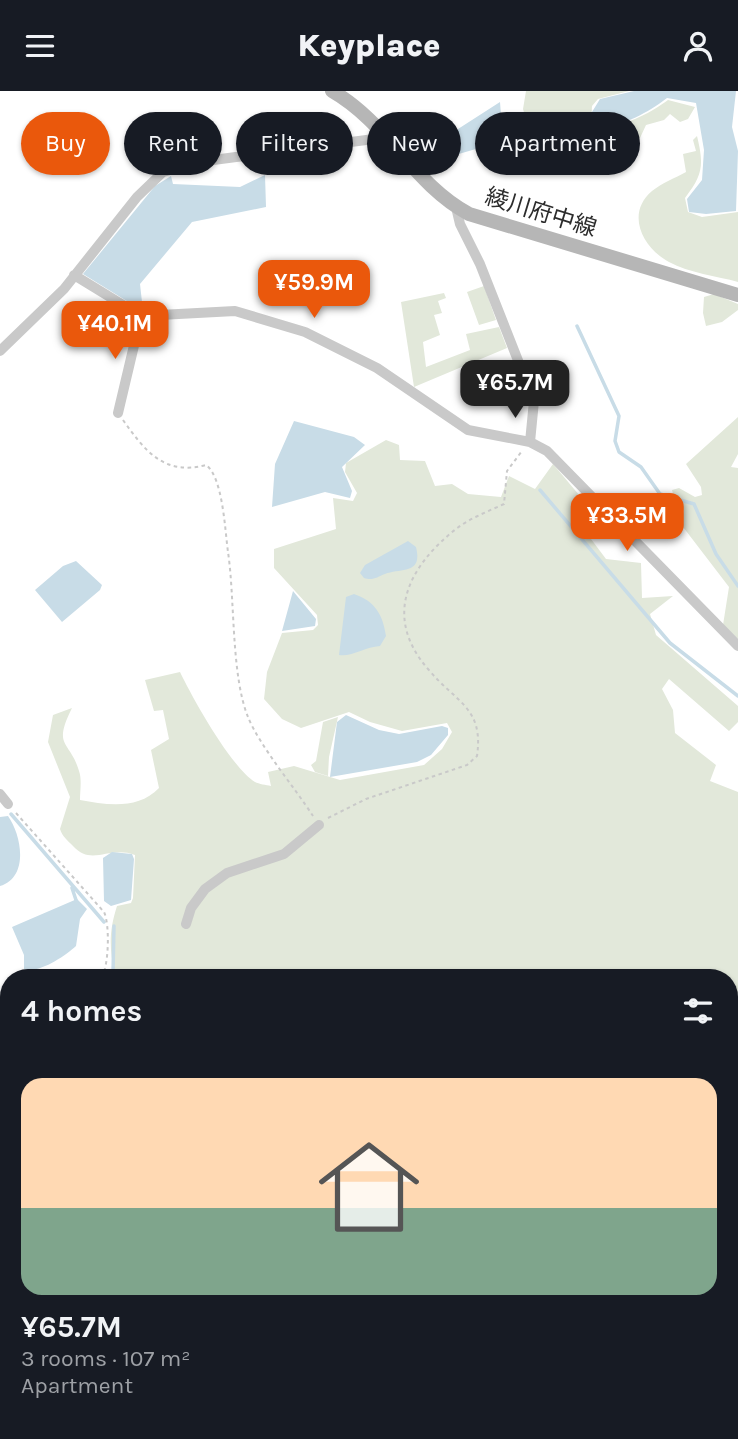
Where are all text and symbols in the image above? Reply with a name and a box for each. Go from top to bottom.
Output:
icon: menu [21,27,59,65]
text: Keyplace [297,27,441,64]
icon: person [679,27,717,65]
chip: Buy [21,112,110,175]
chip: Rent [124,112,222,175]
chip: Filters [236,112,353,175]
chip: New [367,112,461,175]
chip: Apartment [475,112,640,175]
street label: 綾川府中線 [482,183,600,242]
pin: ¥59.9M [257,261,371,320]
text: ¥59.9M [274,269,354,296]
pin: ¥40.1M [58,301,172,361]
text: ¥40.1M [78,310,152,337]
pin: ¥65.7M [458,361,572,420]
text: ¥65.7M [476,369,554,396]
pin: ¥33.5M [570,493,684,553]
text: ¥33.5M [587,502,667,529]
icon: filters [679,992,717,1030]
text: 4 homes [21,993,142,1029]
icon: home [306,1124,432,1250]
text: ¥65.7M [21,1309,122,1345]
text: 3 rooms · 107 m² [21,1345,190,1372]
text: Apartment [21,1372,133,1399]

